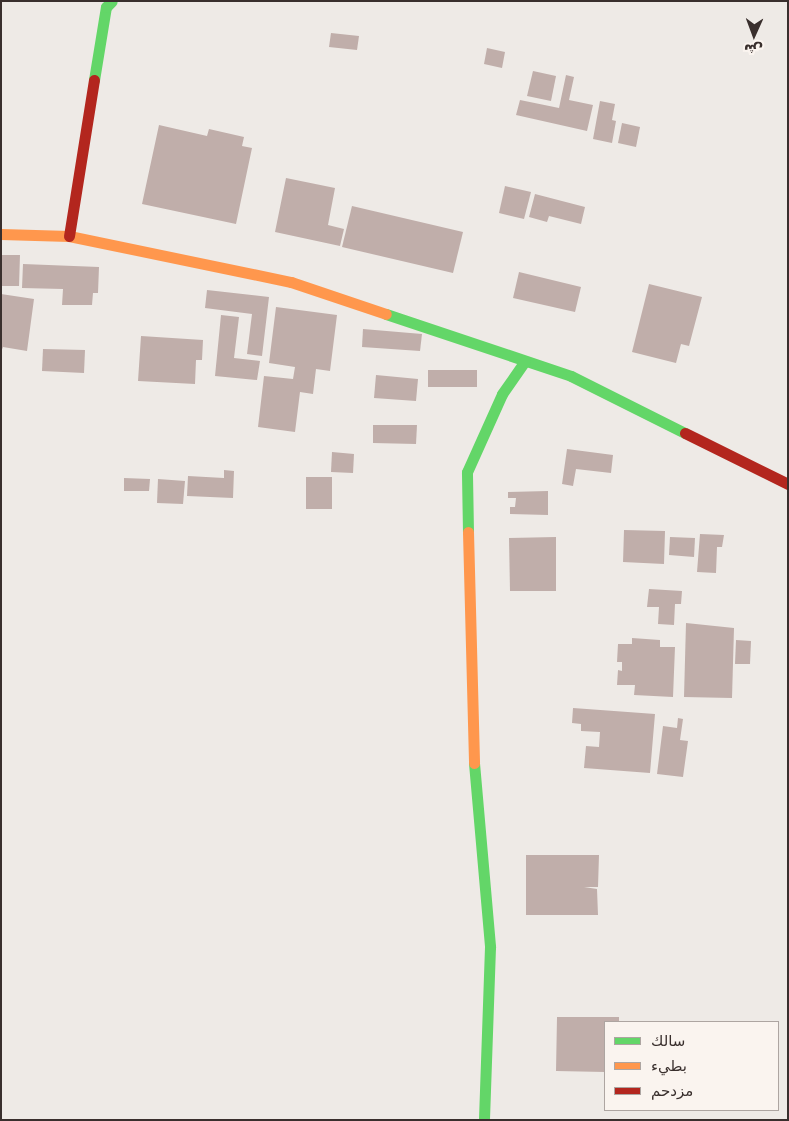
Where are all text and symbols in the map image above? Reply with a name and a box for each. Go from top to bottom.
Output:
north arrow [729,10,779,60]
text: ش [744,42,763,58]
legend [604,1021,779,1111]
text: سالك [651,1032,685,1050]
text: بطيء [651,1057,687,1075]
text: مزدحم [651,1082,693,1100]

